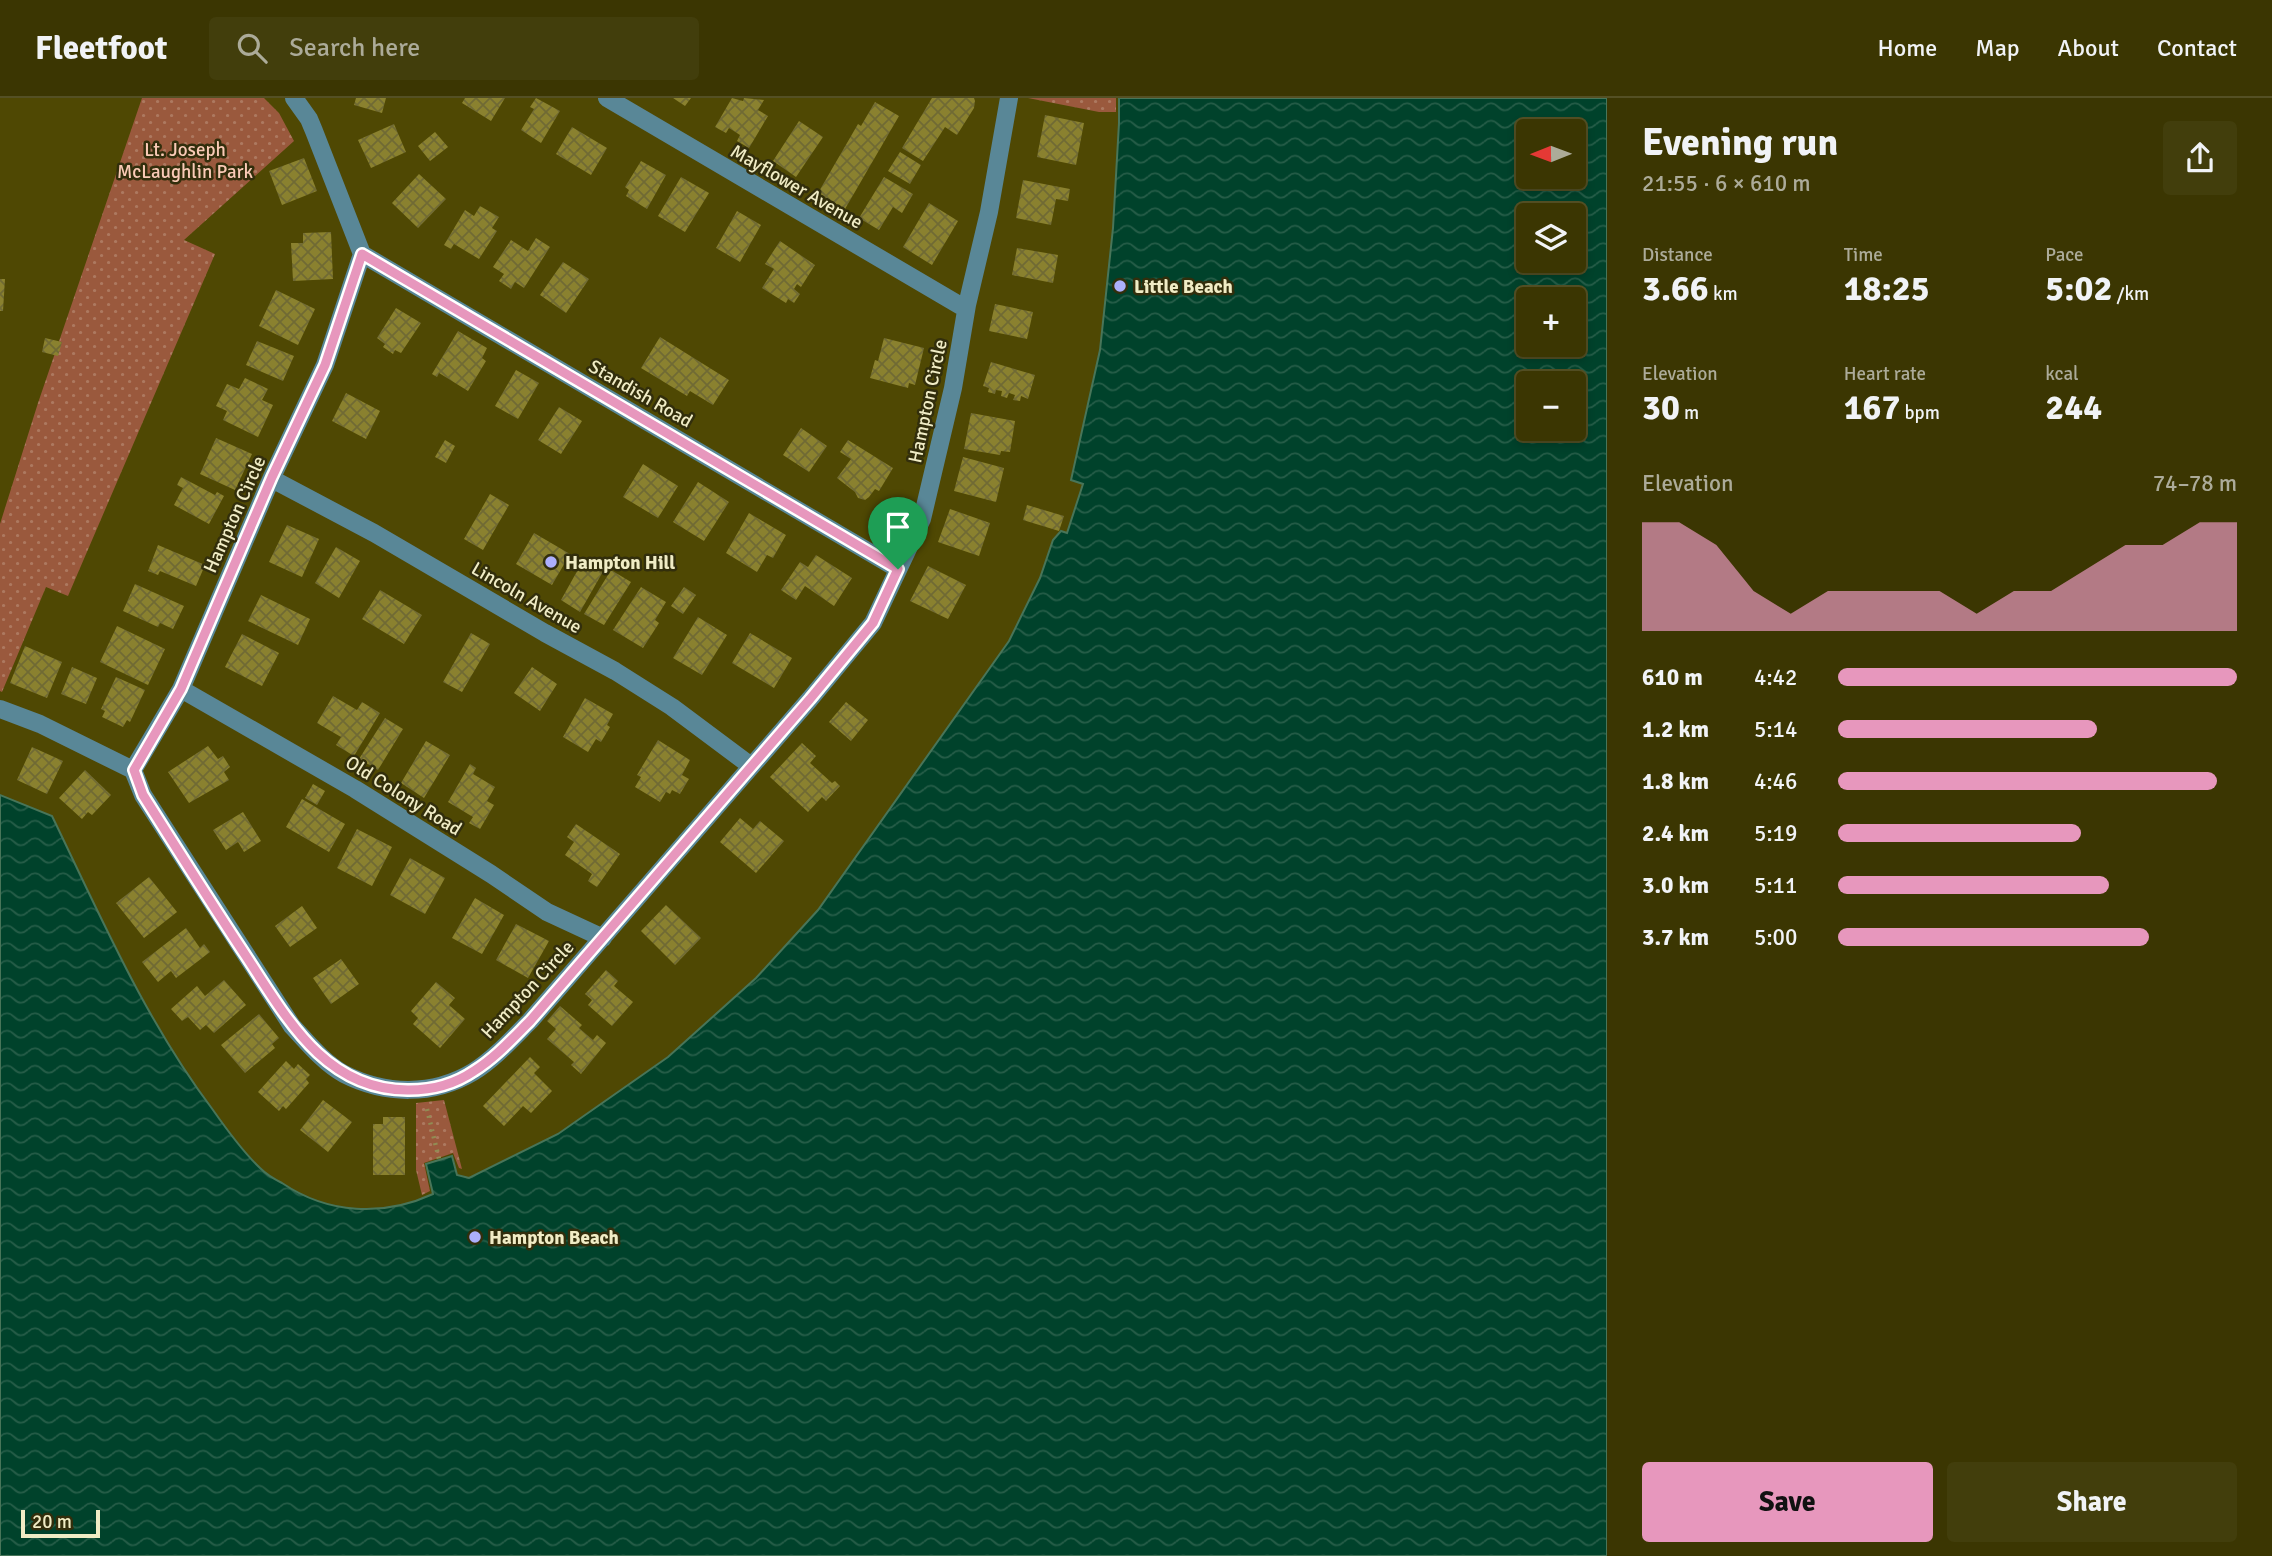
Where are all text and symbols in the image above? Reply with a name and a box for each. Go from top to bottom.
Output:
search box [209,17,699,80]
text: Fleetfoot [35,28,167,69]
icon: search [233,29,271,67]
text: Search here [289,32,420,64]
text: Home [1877,33,1937,63]
text: Map [1975,33,2020,63]
text: About [2058,33,2119,63]
text: Contact [2157,33,2237,63]
north arrow [1516,119,1586,189]
map controls [1516,119,1586,441]
text: Evening run [1642,119,1838,166]
button: share [2163,121,2237,195]
park label: Lt. Joseph McLaughlin Park [117,138,254,184]
street label: Mayflower Avenue [726,139,867,234]
text: 21:55 · 6 × 610 m [1642,169,1811,198]
button: layers [1516,203,1586,273]
text: Distance [1642,243,1713,267]
text: Time [1844,243,1883,267]
text: Pace [2045,243,2084,267]
text: 3.66 [1642,267,1709,310]
text: 18:25 [1844,267,1930,310]
text: 5:02 [2045,267,2112,310]
place label: Little Beach [1134,275,1233,299]
marker: Little Beach [1112,278,1128,294]
text: km [1709,282,1738,306]
text: /km [2112,282,2149,306]
button: + [1516,287,1586,357]
street label: Hampton Circle [903,337,953,465]
street label: Standish Road [584,355,697,433]
text: Elevation [1642,362,1718,386]
text: Heart rate [1844,362,1926,386]
text: kcal [2045,362,2079,386]
button: − [1516,371,1586,441]
text: 30 [1642,386,1680,429]
text: 167 [1844,386,1900,429]
text: 244 [2045,386,2102,429]
text: m [1680,401,1699,425]
text: bpm [1900,401,1940,425]
street label: Hampton Circle [198,452,271,577]
text: Elevation [1642,469,1734,498]
text: 74–78 m [2153,469,2237,498]
pin [868,497,928,569]
icon: arrive [879,508,917,546]
place label: Hampton Hill [565,551,675,575]
marker: Hampton Hill [543,554,559,570]
street label: Lincoln Avenue [467,557,586,639]
text: 610 m [1642,663,1703,692]
text: 4:42 [1754,663,1797,692]
text: 1.2 km [1642,715,1709,744]
text: 5:14 [1754,715,1797,744]
street label: Old Colony Road [341,751,466,841]
text: 1.8 km [1642,767,1709,796]
text: 4:46 [1754,767,1797,796]
text: 2.4 km [1642,819,1709,848]
text: 5:19 [1754,819,1797,848]
text: 3.0 km [1642,871,1709,900]
text: 5:11 [1754,871,1797,900]
text: 3.7 km [1642,923,1709,952]
text: 5:00 [1754,923,1797,952]
street label: Hampton Circle [476,936,579,1044]
place label: Hampton Beach [489,1226,619,1250]
marker: Hampton Beach [467,1229,483,1245]
button: Save [1642,1462,1933,1542]
button: Share [1947,1462,2237,1542]
scale bar [21,1507,100,1539]
text: 20 m [32,1510,72,1534]

